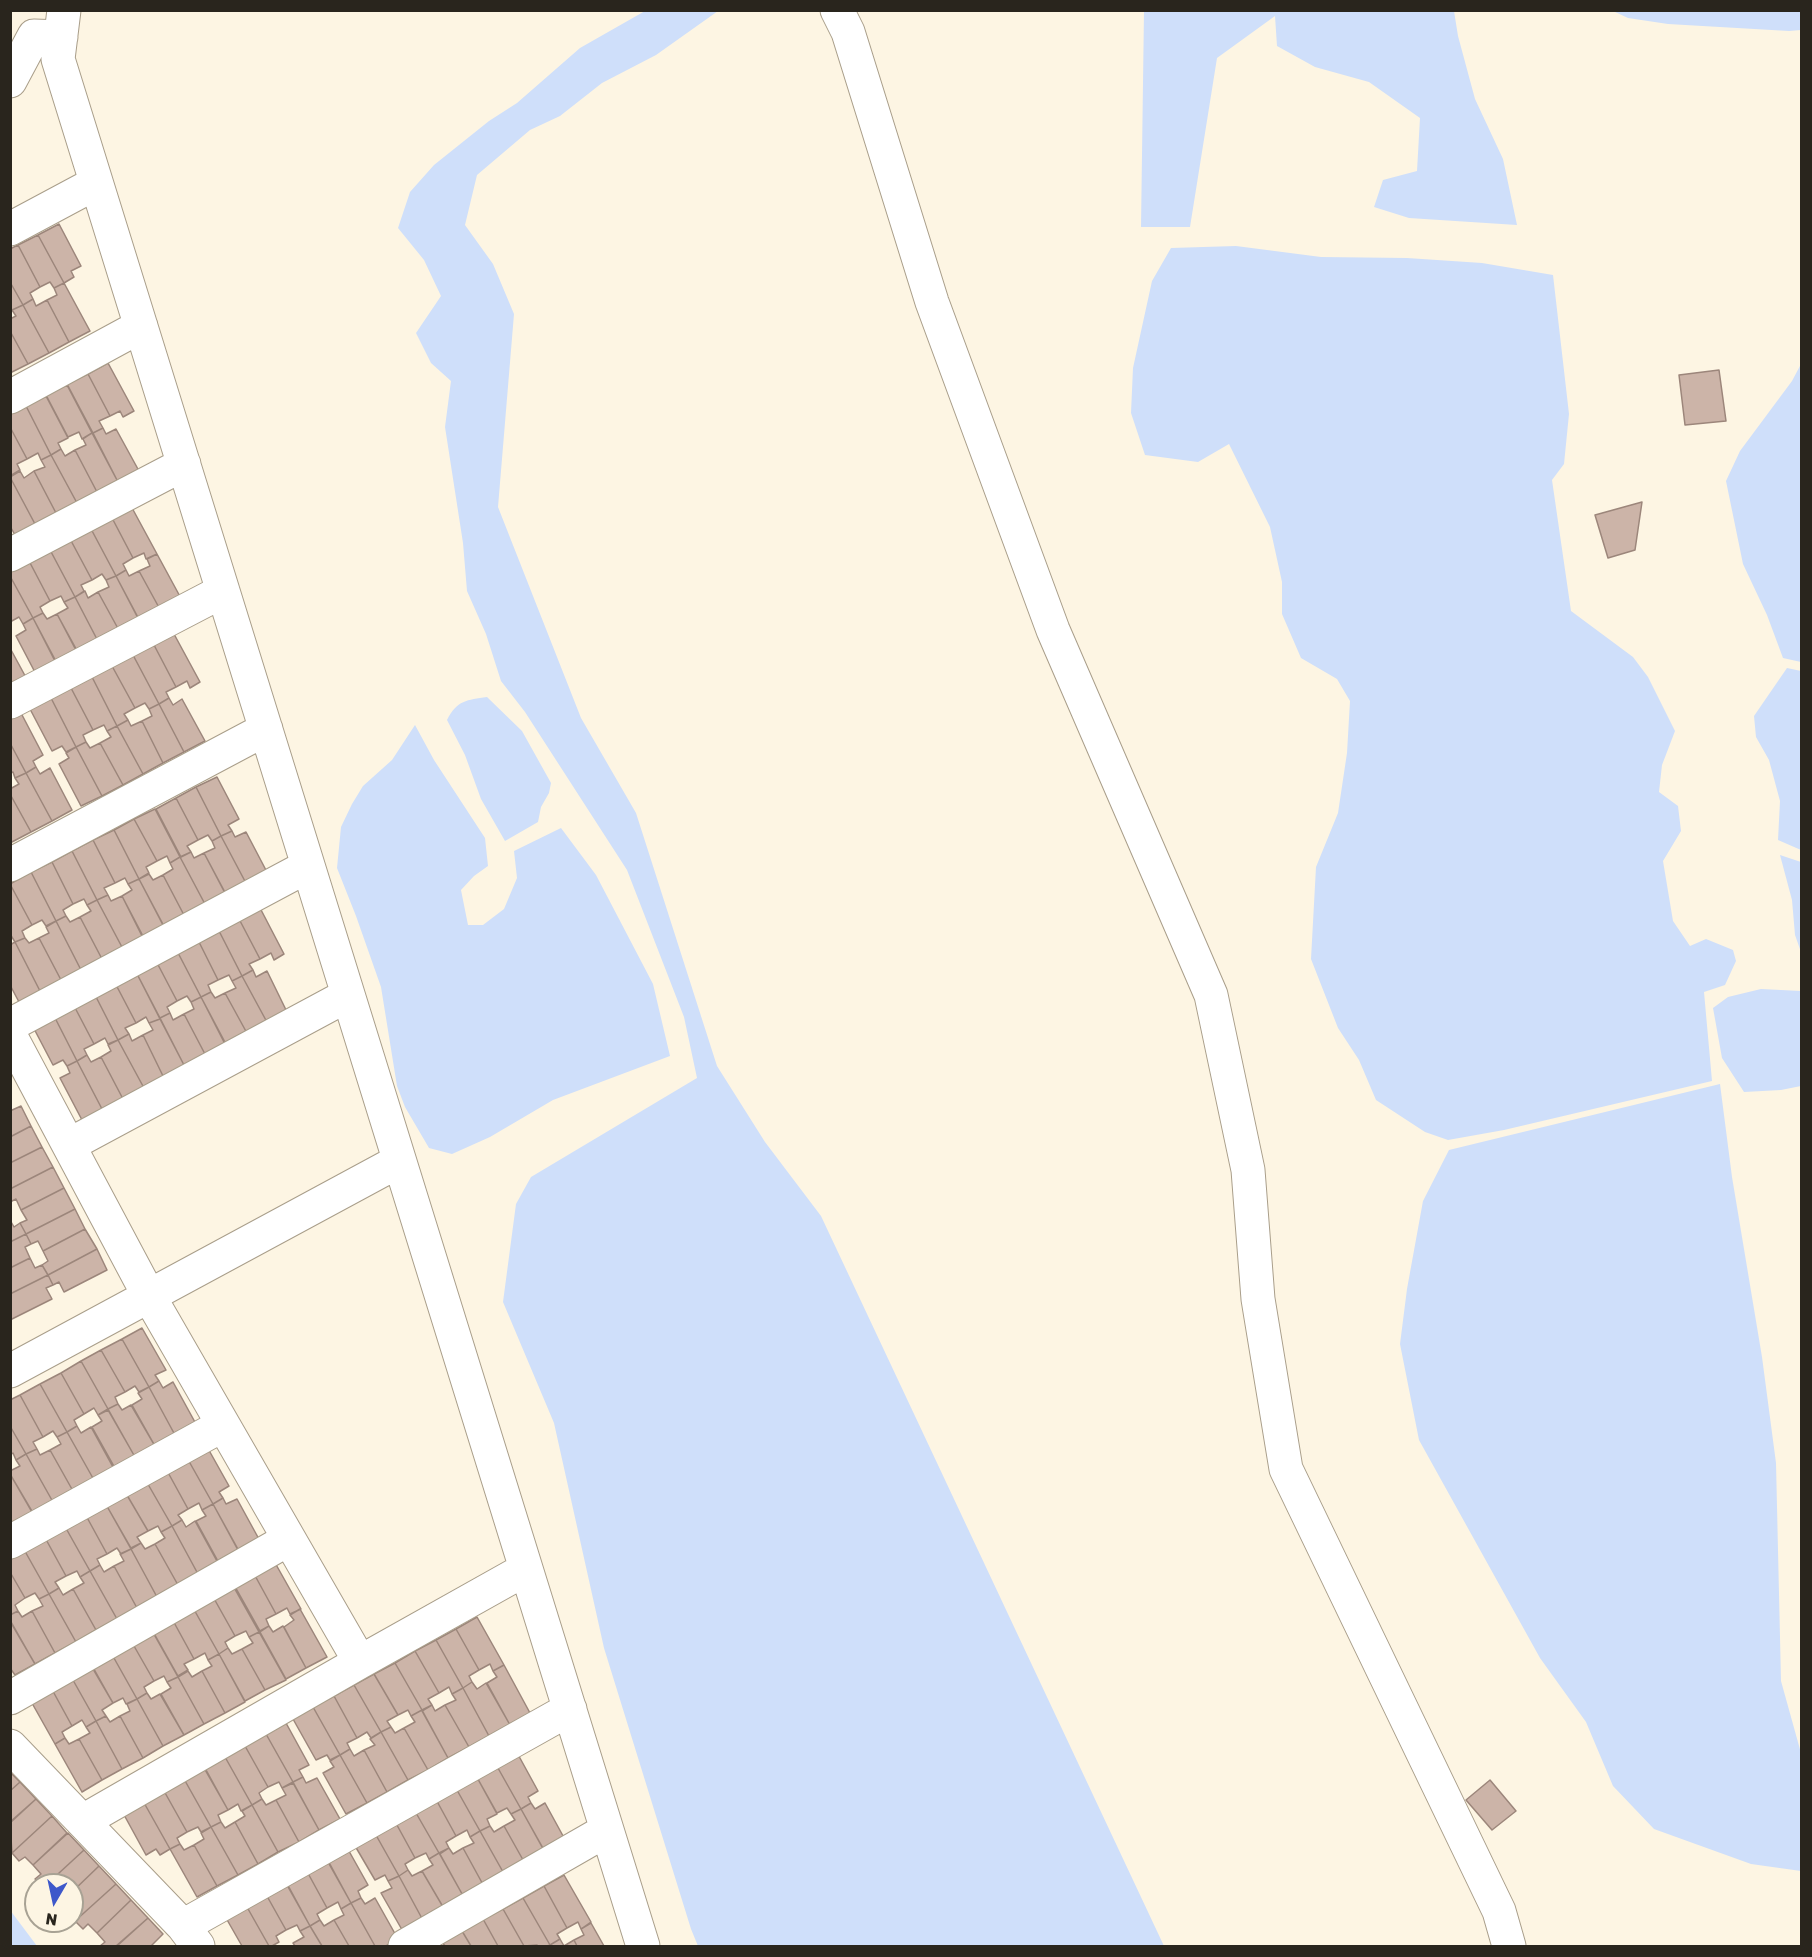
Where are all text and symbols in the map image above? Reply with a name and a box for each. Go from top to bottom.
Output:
north arrow [24,1873,84,1933]
text: N [44,1909,59,1930]

